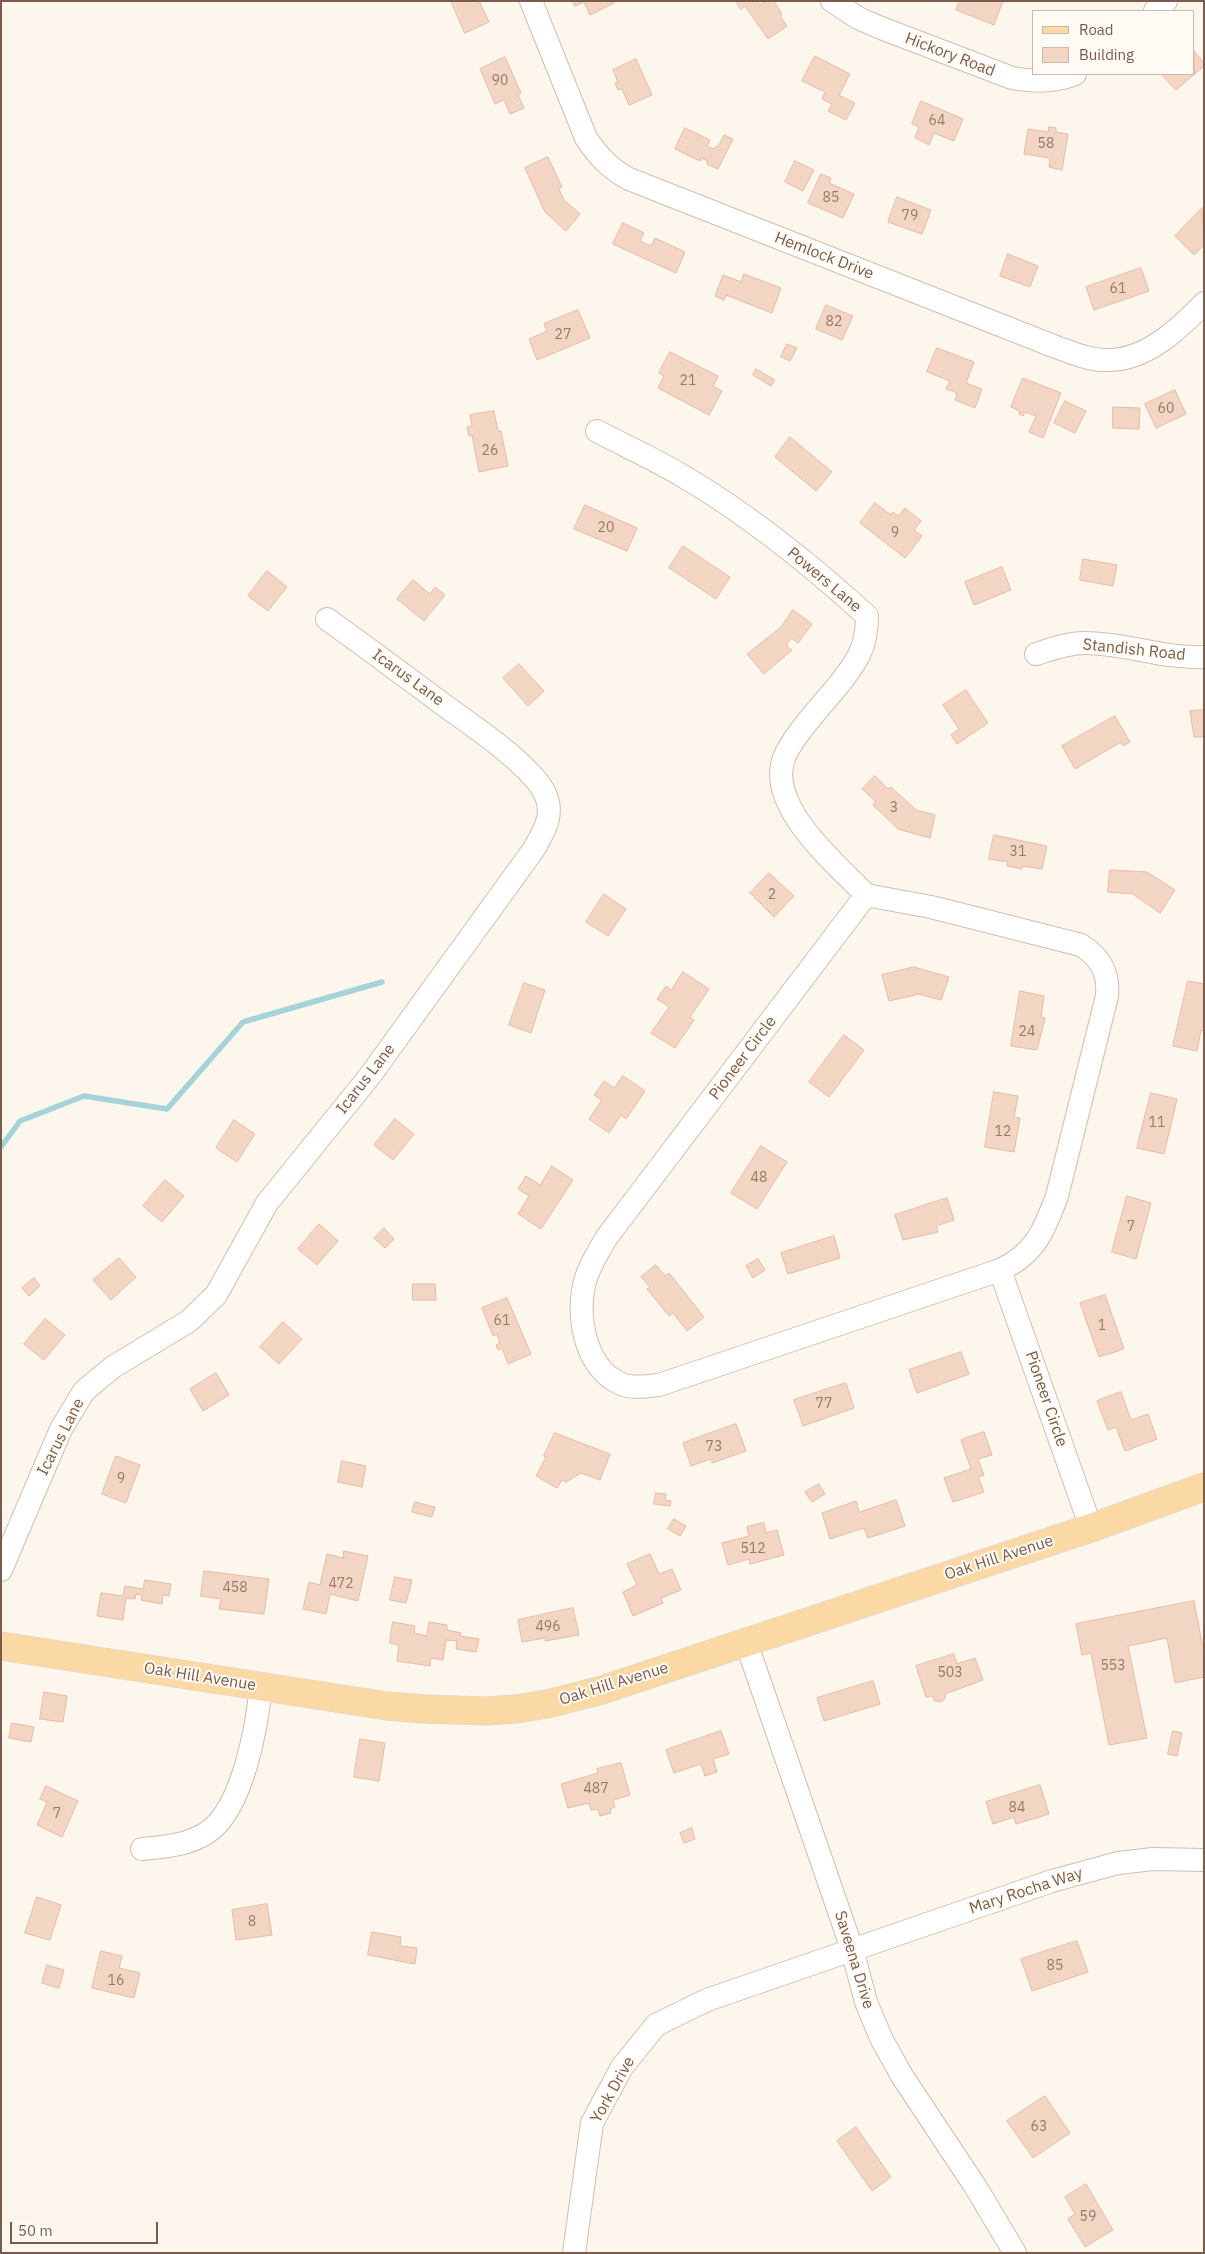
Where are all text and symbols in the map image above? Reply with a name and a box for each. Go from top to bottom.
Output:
legend [1032,10,1195,75]
text: Road [1079,20,1114,39]
street label: Hickory Road [902,29,998,81]
text: Building [1079,45,1134,64]
house number: 90 [492,73,508,89]
house number: 64 [929,113,945,129]
house number: 58 [1038,136,1054,152]
house number: 85 [823,190,839,206]
house number: 79 [902,208,918,224]
street label: Hemlock Drive [772,228,876,284]
house number: 61 [1110,281,1126,297]
house number: 82 [826,314,842,330]
house number: 27 [555,327,571,343]
house number: 21 [680,373,696,389]
house number: 60 [1158,401,1174,417]
house number: 26 [482,443,498,459]
house number: 20 [598,520,614,536]
house number: 9 [891,525,899,541]
street label: Powers Lane [783,543,865,617]
street label: Standish Road [1082,635,1186,665]
street label: Icarus Lane [368,646,448,710]
house number: 3 [890,800,898,816]
house number: 31 [1010,844,1026,860]
house number: 2 [768,887,776,903]
street label: Pioneer Circle [705,1012,781,1104]
house number: 24 [1019,1024,1035,1040]
street label: Icarus Lane [333,1040,399,1118]
house number: 11 [1149,1115,1165,1131]
house number: 12 [995,1124,1011,1140]
house number: 48 [751,1170,767,1186]
house number: 7 [1127,1219,1135,1235]
house number: 61 [494,1313,510,1329]
house number: 1 [1098,1318,1106,1334]
street label: Pioneer Circle [1021,1349,1071,1449]
street label: Icarus Lane [33,1395,89,1479]
house number: 77 [816,1396,832,1412]
house number: 73 [706,1439,722,1455]
house number: 9 [117,1471,125,1487]
street label: Oak Hill Avenue [942,1531,1056,1585]
house number: 512 [740,1541,766,1557]
house number: 472 [328,1576,354,1592]
house number: 458 [222,1580,248,1596]
house number: 496 [535,1619,561,1635]
street label: Oak Hill Avenue [557,1658,671,1710]
house number: 553 [1100,1658,1126,1674]
street label: Oak Hill Avenue [143,1659,257,1695]
house number: 503 [937,1665,963,1681]
house number: 487 [583,1781,609,1797]
house number: 84 [1009,1800,1025,1816]
house number: 7 [53,1806,61,1822]
street label: Mary Rocha Way [967,1864,1085,1918]
street label: Saveena Drive [830,1909,878,2011]
house number: 8 [248,1914,256,1930]
house number: 85 [1047,1958,1063,1974]
house number: 16 [108,1973,124,1989]
street label: York Drive [587,2053,639,2127]
house number: 63 [1031,2119,1047,2135]
house number: 59 [1080,2209,1096,2225]
scale bar [12,2212,160,2244]
text: 50 m [18,2221,53,2240]

